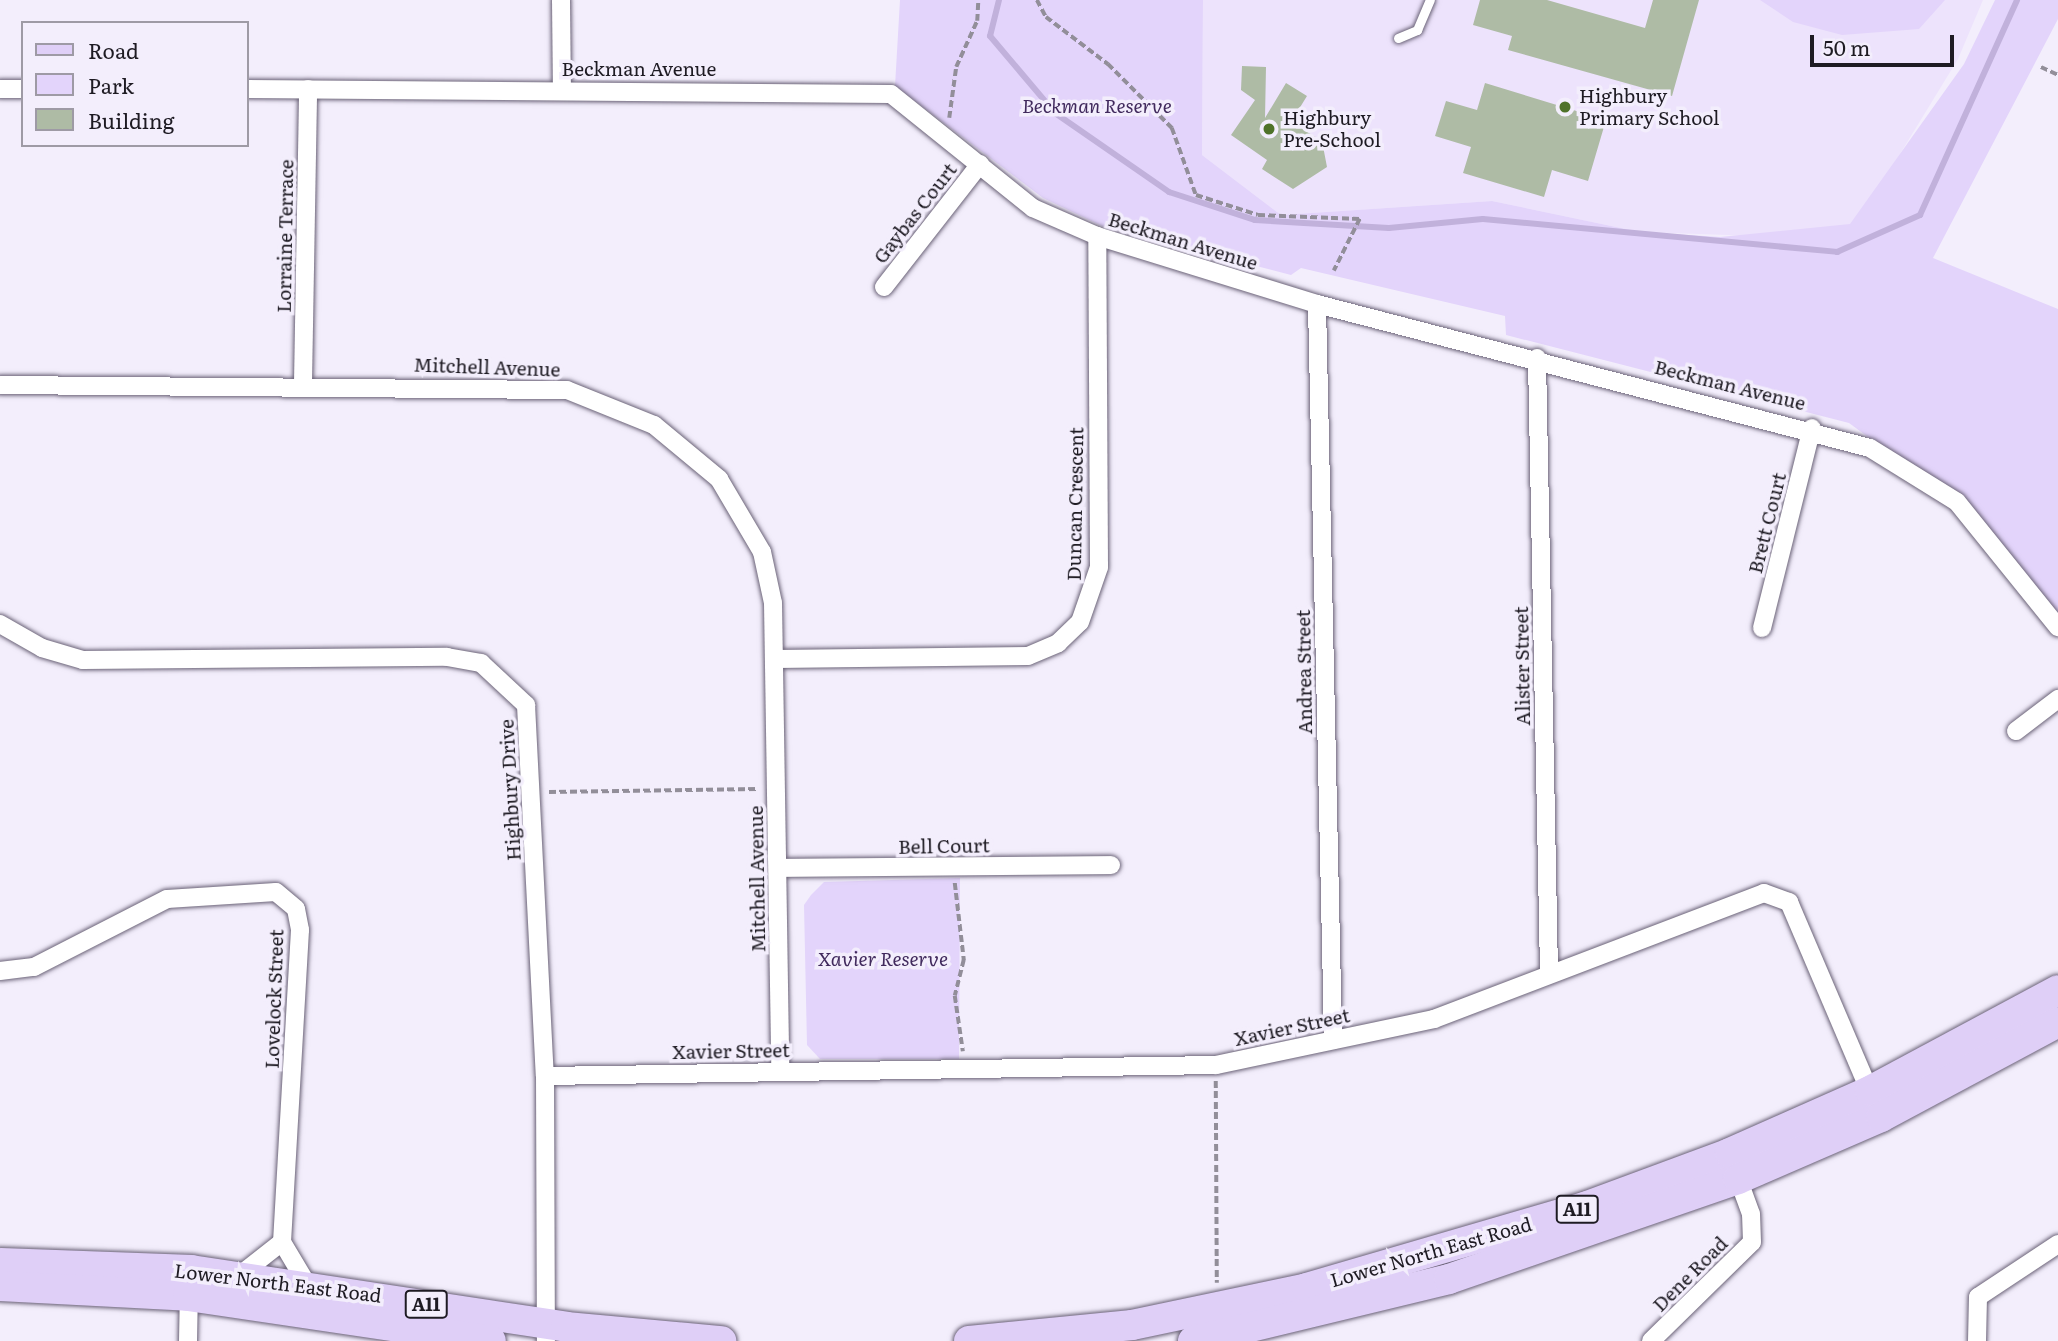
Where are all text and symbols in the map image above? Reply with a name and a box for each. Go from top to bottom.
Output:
legend [21,21,248,147]
scale bar [1813,21,1956,65]
text: 50 m [1823,31,1870,62]
text: Road [88,34,139,65]
street label: Beckman Avenue [562,58,716,80]
text: Park [88,69,134,100]
place label: Highbury Primary School [1579,85,1719,129]
park label: Beckman Reserve [1022,95,1172,117]
marker: Highbury Primary School [1557,99,1573,115]
text: Building [88,104,174,135]
place label: Highbury Pre-School [1283,107,1381,151]
marker: Highbury Pre-School [1261,121,1277,137]
street label: Gaybas Court [869,158,961,268]
street label: Lorraine Terrace [272,159,298,313]
street label: Beckman Avenue [1106,207,1260,275]
street label: Mitchell Avenue [413,353,561,381]
street label: Beckman Avenue [1652,355,1808,415]
street label: Duncan Crescent [1062,427,1088,581]
street label: Brett Court [1743,470,1791,576]
street label: Alister Street [1510,606,1534,726]
street label: Andrea Street [1292,609,1316,735]
street label: Highbury Drive [495,719,525,861]
street label: Mitchell Avenue [744,805,770,953]
street label: Bell Court [898,834,990,858]
street label: Lovelock Street [260,929,288,1069]
park label: Xavier Reserve [818,948,948,970]
street label: Xavier Street [1232,1004,1352,1050]
street label: Xavier Street [672,1039,790,1063]
road number: A11 [1554,1194,1600,1224]
street label: Lower North East Road [1328,1212,1534,1292]
street label: Dene Road [1648,1232,1732,1316]
street label: Lower North East Road [173,1259,383,1307]
road number: A11 [403,1289,449,1318]

